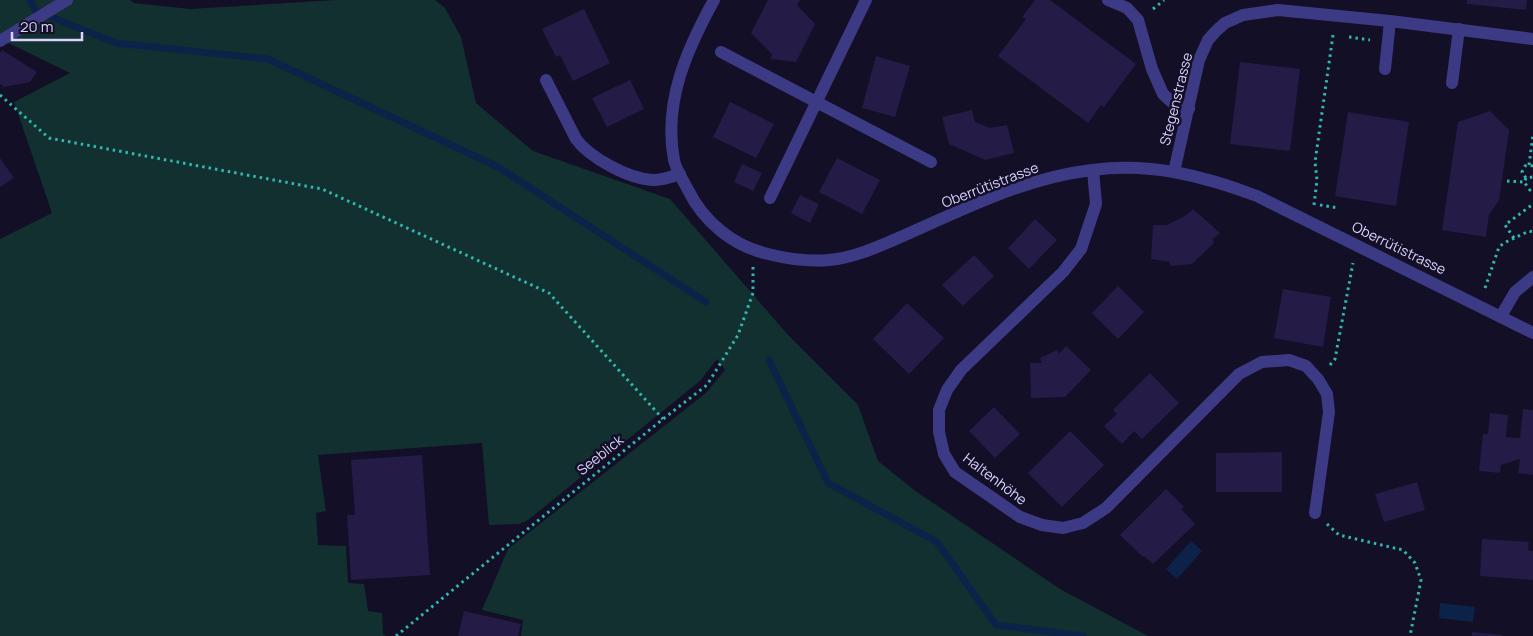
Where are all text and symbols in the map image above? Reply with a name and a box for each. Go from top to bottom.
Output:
scale bar [12,10,82,42]
text: 20 m [20,16,53,37]
street label: Stegenstrasse [1155,50,1196,147]
street label: Oberrütistrasse [939,157,1041,212]
street label: Oberrütistrasse [1349,217,1449,279]
street label: Seeblick [573,429,628,479]
street label: Haltenhöhe [959,448,1031,509]

